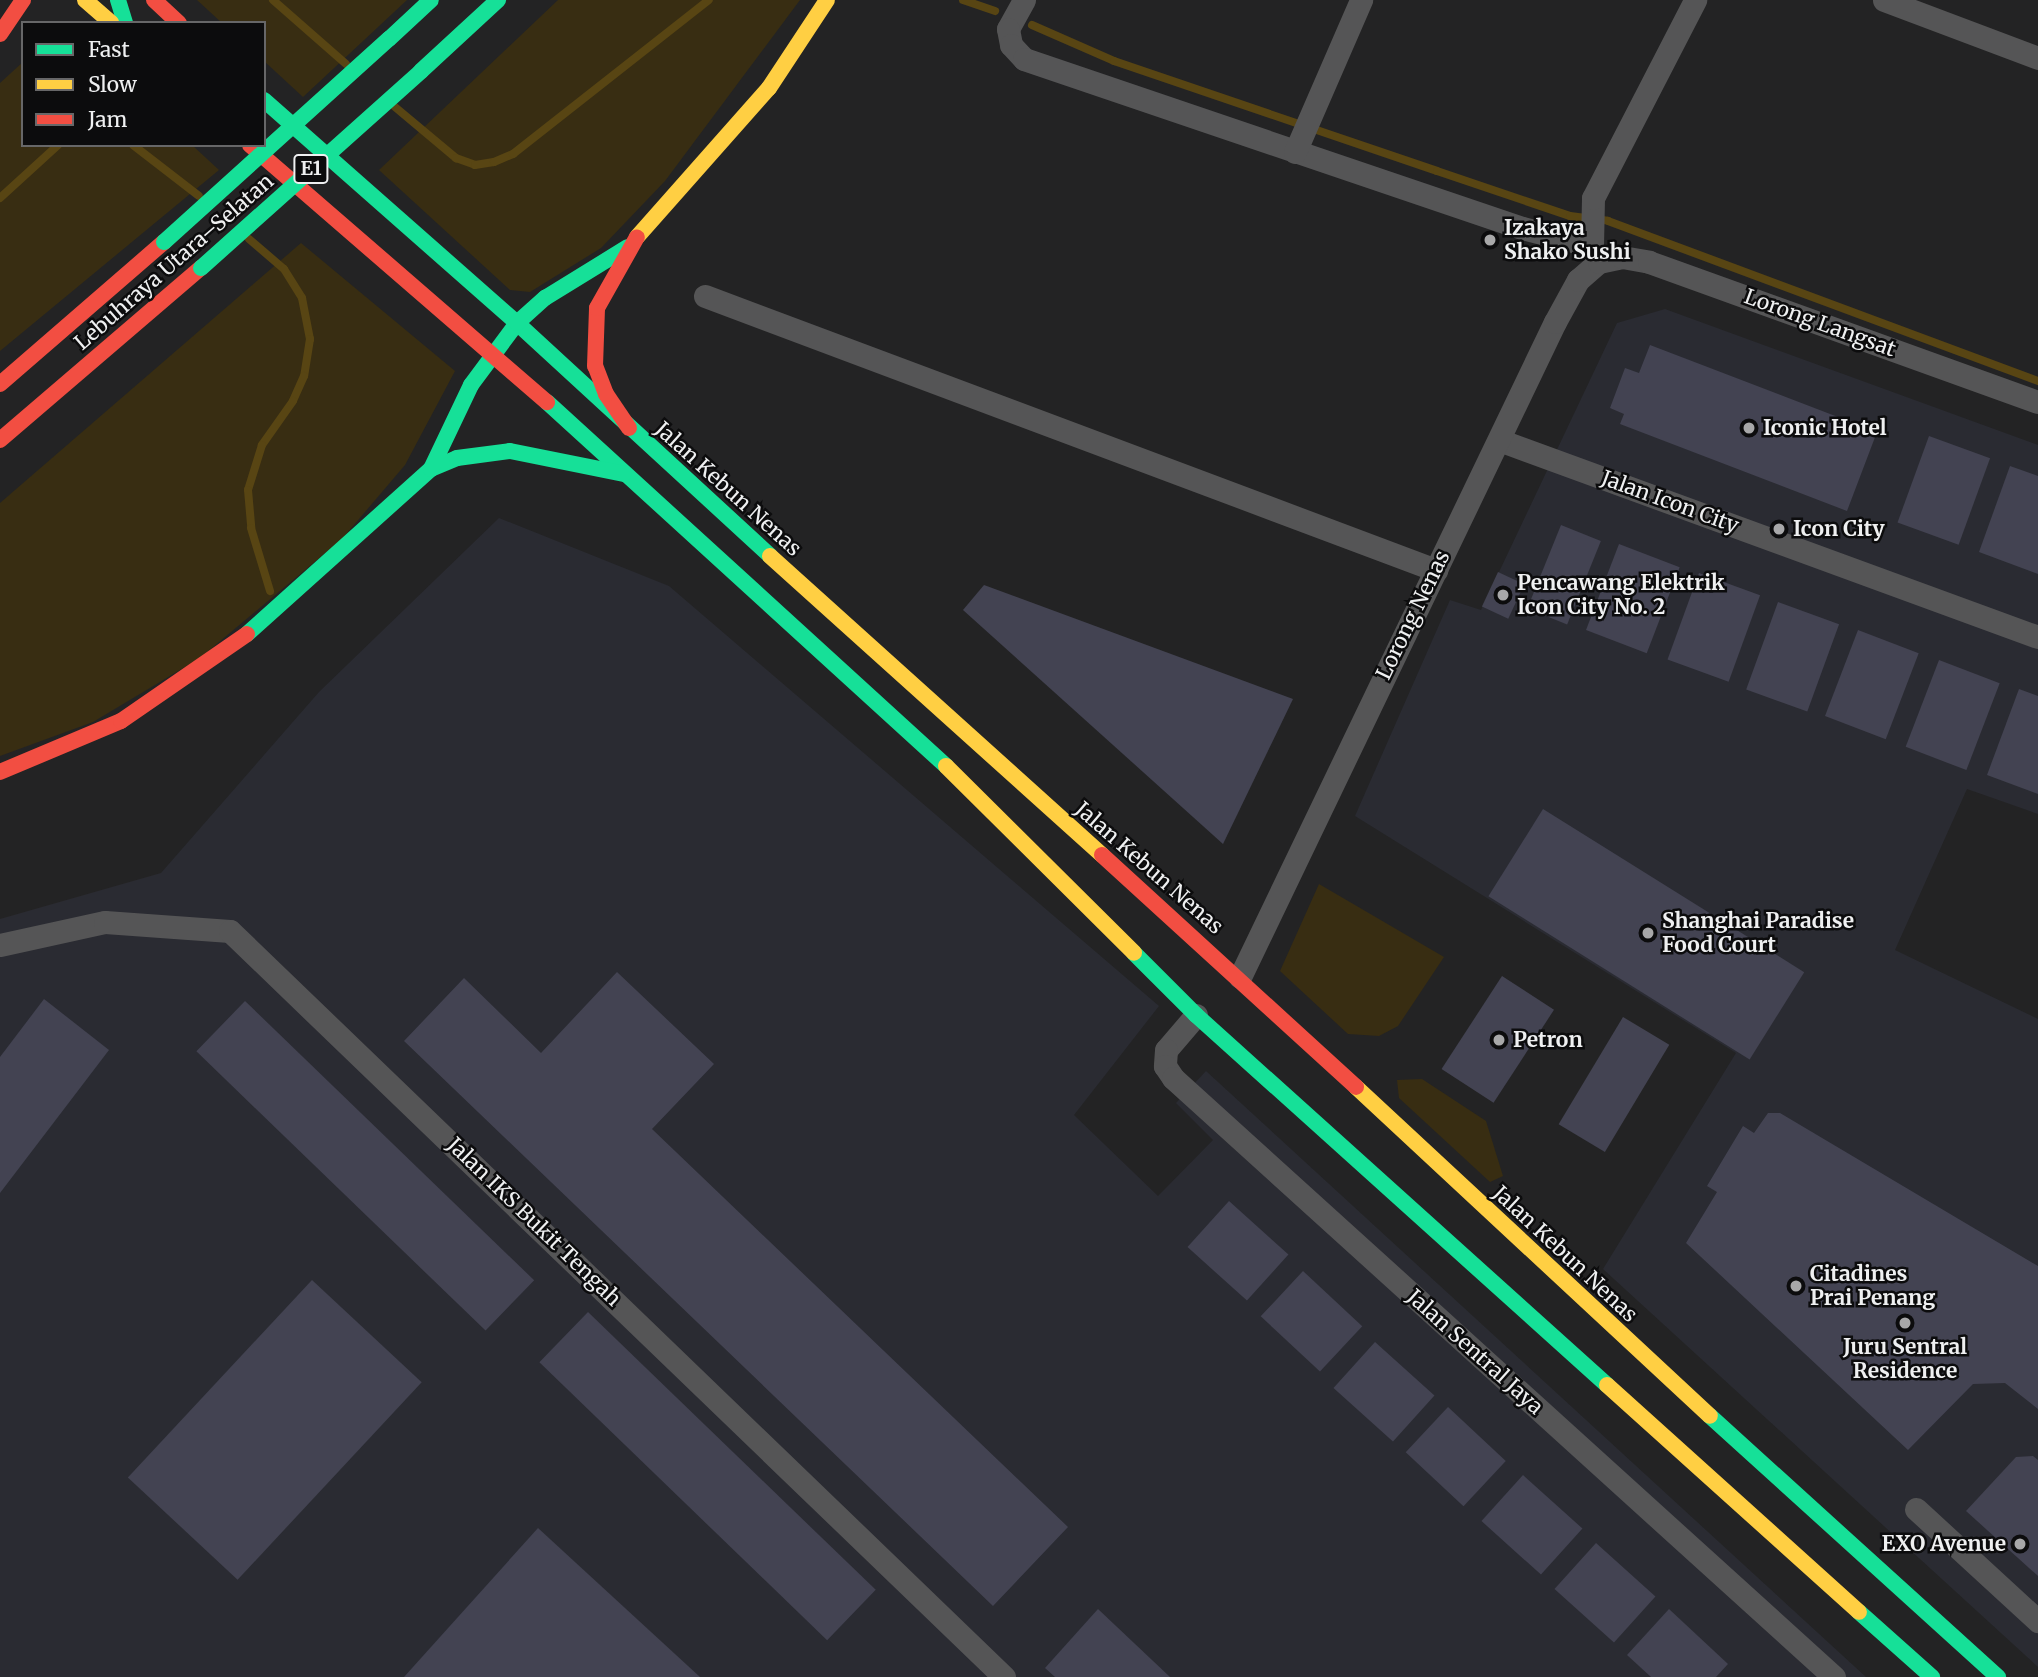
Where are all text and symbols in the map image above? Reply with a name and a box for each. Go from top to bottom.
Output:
legend [21,21,266,147]
text: Fast [88,36,130,63]
text: Slow [88,71,137,98]
text: Jam [88,106,127,133]
road number: E1 [292,154,330,184]
street label: Lebuhraya Utara–Selatan [69,169,279,355]
place label: Izakaya Shako Sushi [1504,215,1631,265]
marker: Izakaya Shako Sushi [1482,232,1498,248]
street label: Lorong Langsat [1741,284,1899,362]
place label: Iconic Hotel [1763,415,1887,441]
street label: Jalan Kebun Nenas [650,417,806,561]
marker: Iconic Hotel [1741,420,1757,436]
street label: Jalan Icon City [1598,465,1742,539]
place label: Icon City [1793,516,1885,542]
marker: Icon City [1771,521,1787,537]
street label: Lorong Nenas [1371,546,1455,684]
place label: Pencawang Elektrik Icon City No. 2 [1517,570,1725,620]
marker: Pencawang Elektrik Icon City No. 2 [1495,587,1511,603]
street label: Jalan Kebun Nenas [1070,797,1228,939]
place label: Shanghai Paradise Food Court [1662,908,1854,958]
marker: Shanghai Paradise Food Court [1640,925,1656,941]
place label: Petron [1513,1027,1583,1053]
marker: Petron [1491,1032,1507,1048]
street label: Jalan IKS Bukit Tengah [442,1132,626,1312]
street label: Jalan Kebun Nenas [1488,1181,1642,1327]
place label: Citadines Prai Penang [1810,1261,1935,1311]
marker: Citadines Prai Penang [1788,1278,1804,1294]
street label: Jalan Sentral Jaya [1402,1284,1548,1420]
marker: Juru Sentral Residence [1897,1315,1913,1331]
place label: Juru Sentral Residence [1843,1334,1967,1384]
place label: EXO Avenue [1882,1531,2006,1557]
marker: EXO Avenue [2012,1536,2028,1552]

